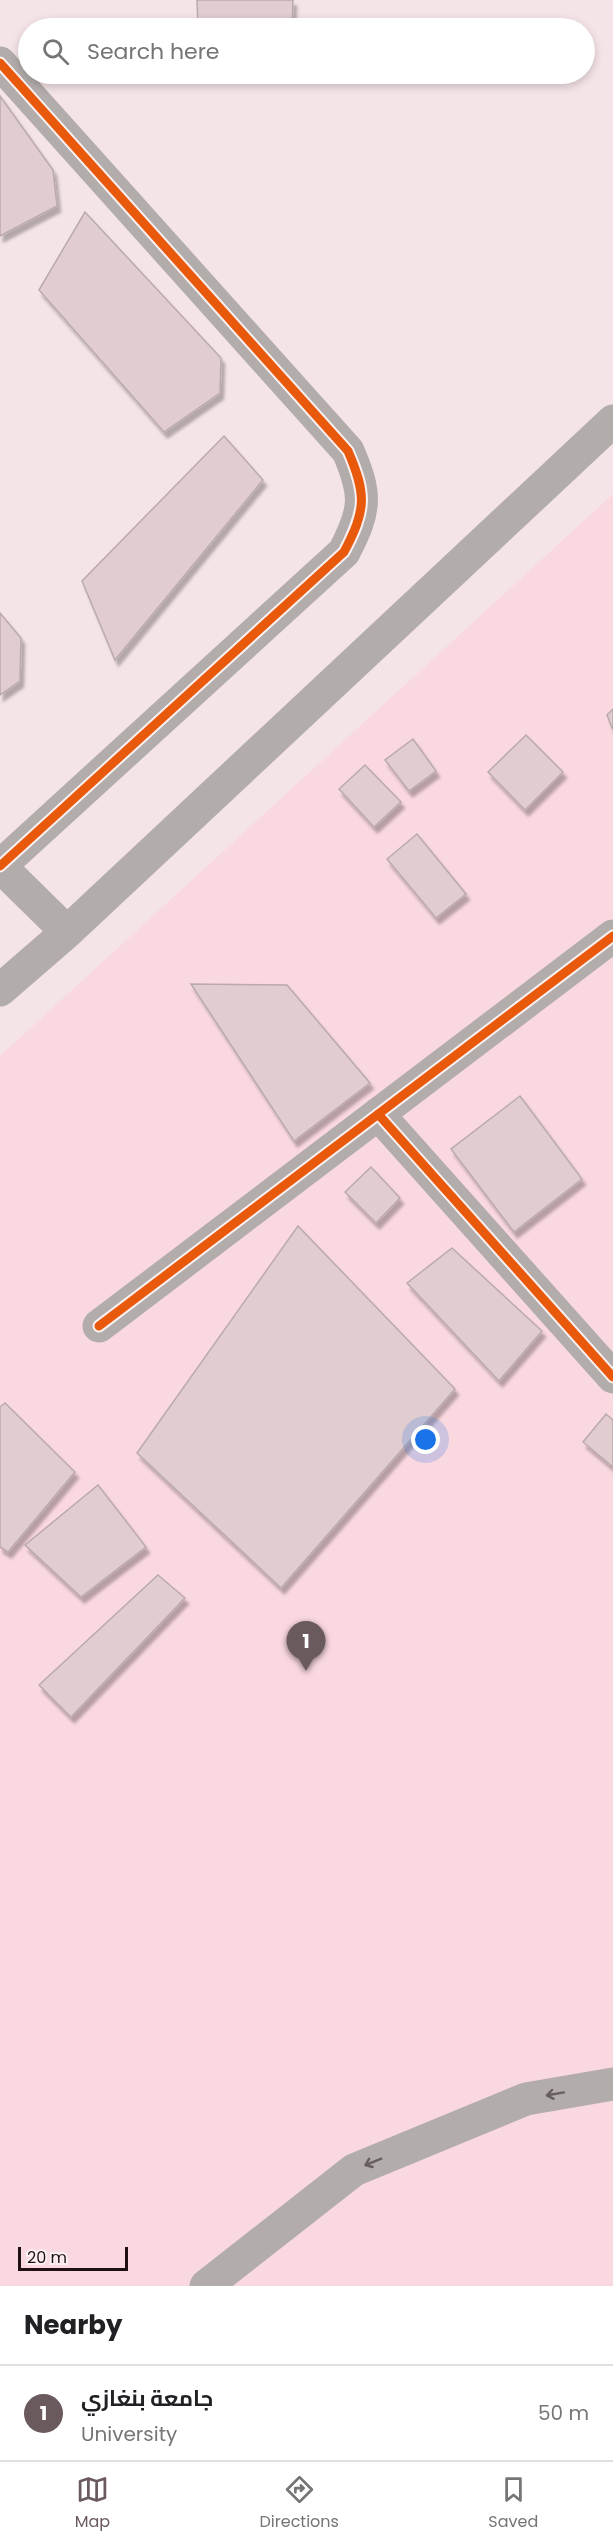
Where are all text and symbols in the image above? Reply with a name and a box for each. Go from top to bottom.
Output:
search box [18,18,595,84]
icon: search [39,35,72,68]
text: Search here [87,36,220,67]
your location [411,1425,440,1454]
pin: 1 [286,1622,326,1671]
one-way arrow [546,2089,566,2100]
one-way arrow [365,2157,383,2168]
scale bar [18,2244,128,2272]
text: 20 m [27,2246,67,2269]
text: Nearby [24,2307,122,2343]
text: جامعة بنغازي [81,2383,213,2414]
text: 1 [40,2399,47,2427]
text: 50 m [538,2399,589,2427]
text: University [81,2420,177,2448]
tab: Map [75,2473,110,2534]
tab: Directions [260,2473,339,2534]
tab: Saved [488,2473,538,2534]

